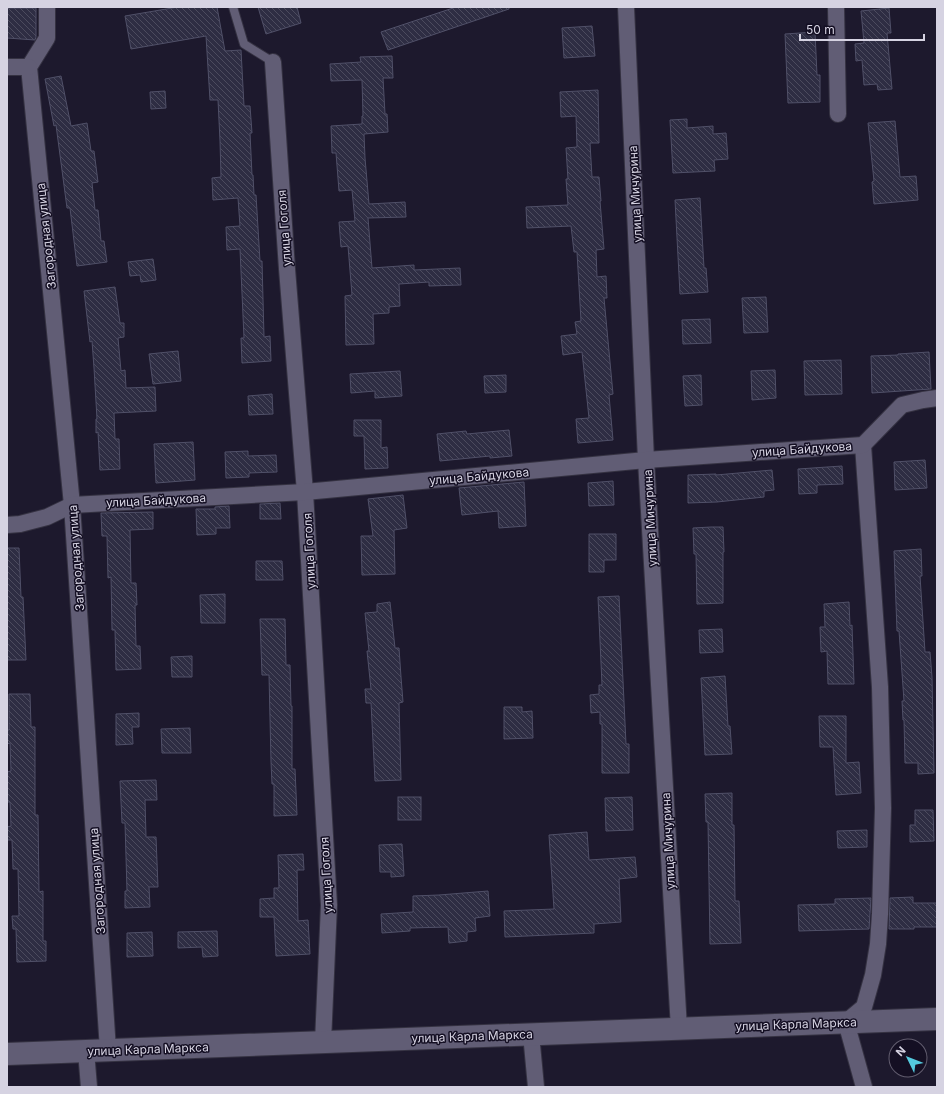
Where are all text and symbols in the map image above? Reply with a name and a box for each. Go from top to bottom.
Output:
scale bar [800,16,924,42]
text: 50 m [806,22,835,37]
street label: улица Мичурина [625,145,645,243]
street label: Загородная улица [33,182,59,290]
street label: улица Гоголя [274,189,294,267]
street label: улица Байдукова [751,438,853,460]
street label: улица Байдукова [428,464,530,488]
street label: улица Мичурина [640,469,660,567]
street label: улица Байдукова [106,490,206,510]
street label: Загородная улица [65,504,87,612]
street label: улица Гоголя [300,512,318,590]
street label: улица Мичурина [658,792,678,890]
street label: Загородная улица [86,827,108,935]
street label: улица Гоголя [317,836,335,914]
street label: улица Карла Маркса [735,1014,857,1034]
street label: улица Карла Маркса [411,1026,533,1046]
north arrow [888,1038,928,1078]
street label: улица Карла Маркса [87,1039,209,1059]
text: N [893,1043,909,1059]

